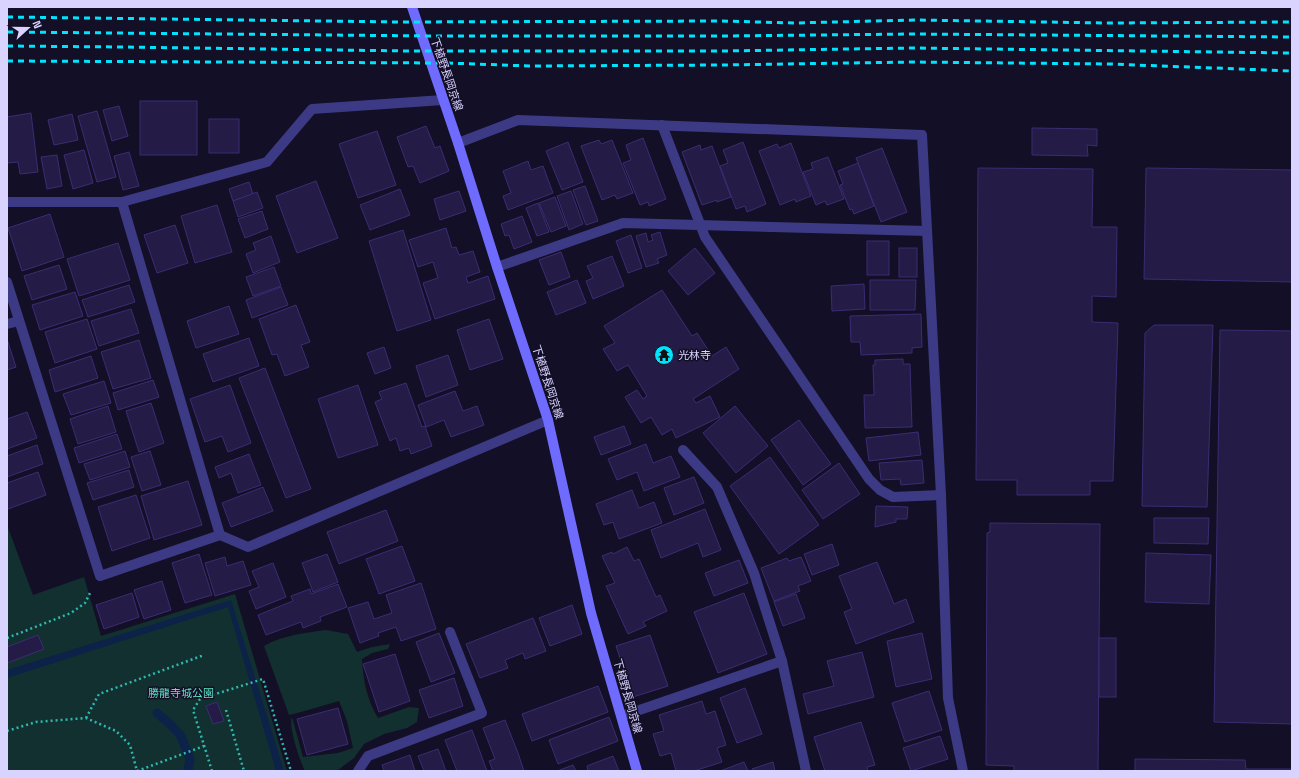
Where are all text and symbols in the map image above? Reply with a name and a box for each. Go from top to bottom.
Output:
north arrow [8,8,48,48]
text: N [29,18,45,30]
street label: 下植野長岡京線 [428,35,466,113]
street label: 下植野長岡京線 [529,343,567,421]
temple icon: 光林寺 [653,344,675,366]
place label: 光林寺 [678,348,711,362]
street label: 下植野長岡京線 [611,657,645,735]
park label: 勝龍寺城公園 [148,686,214,700]

